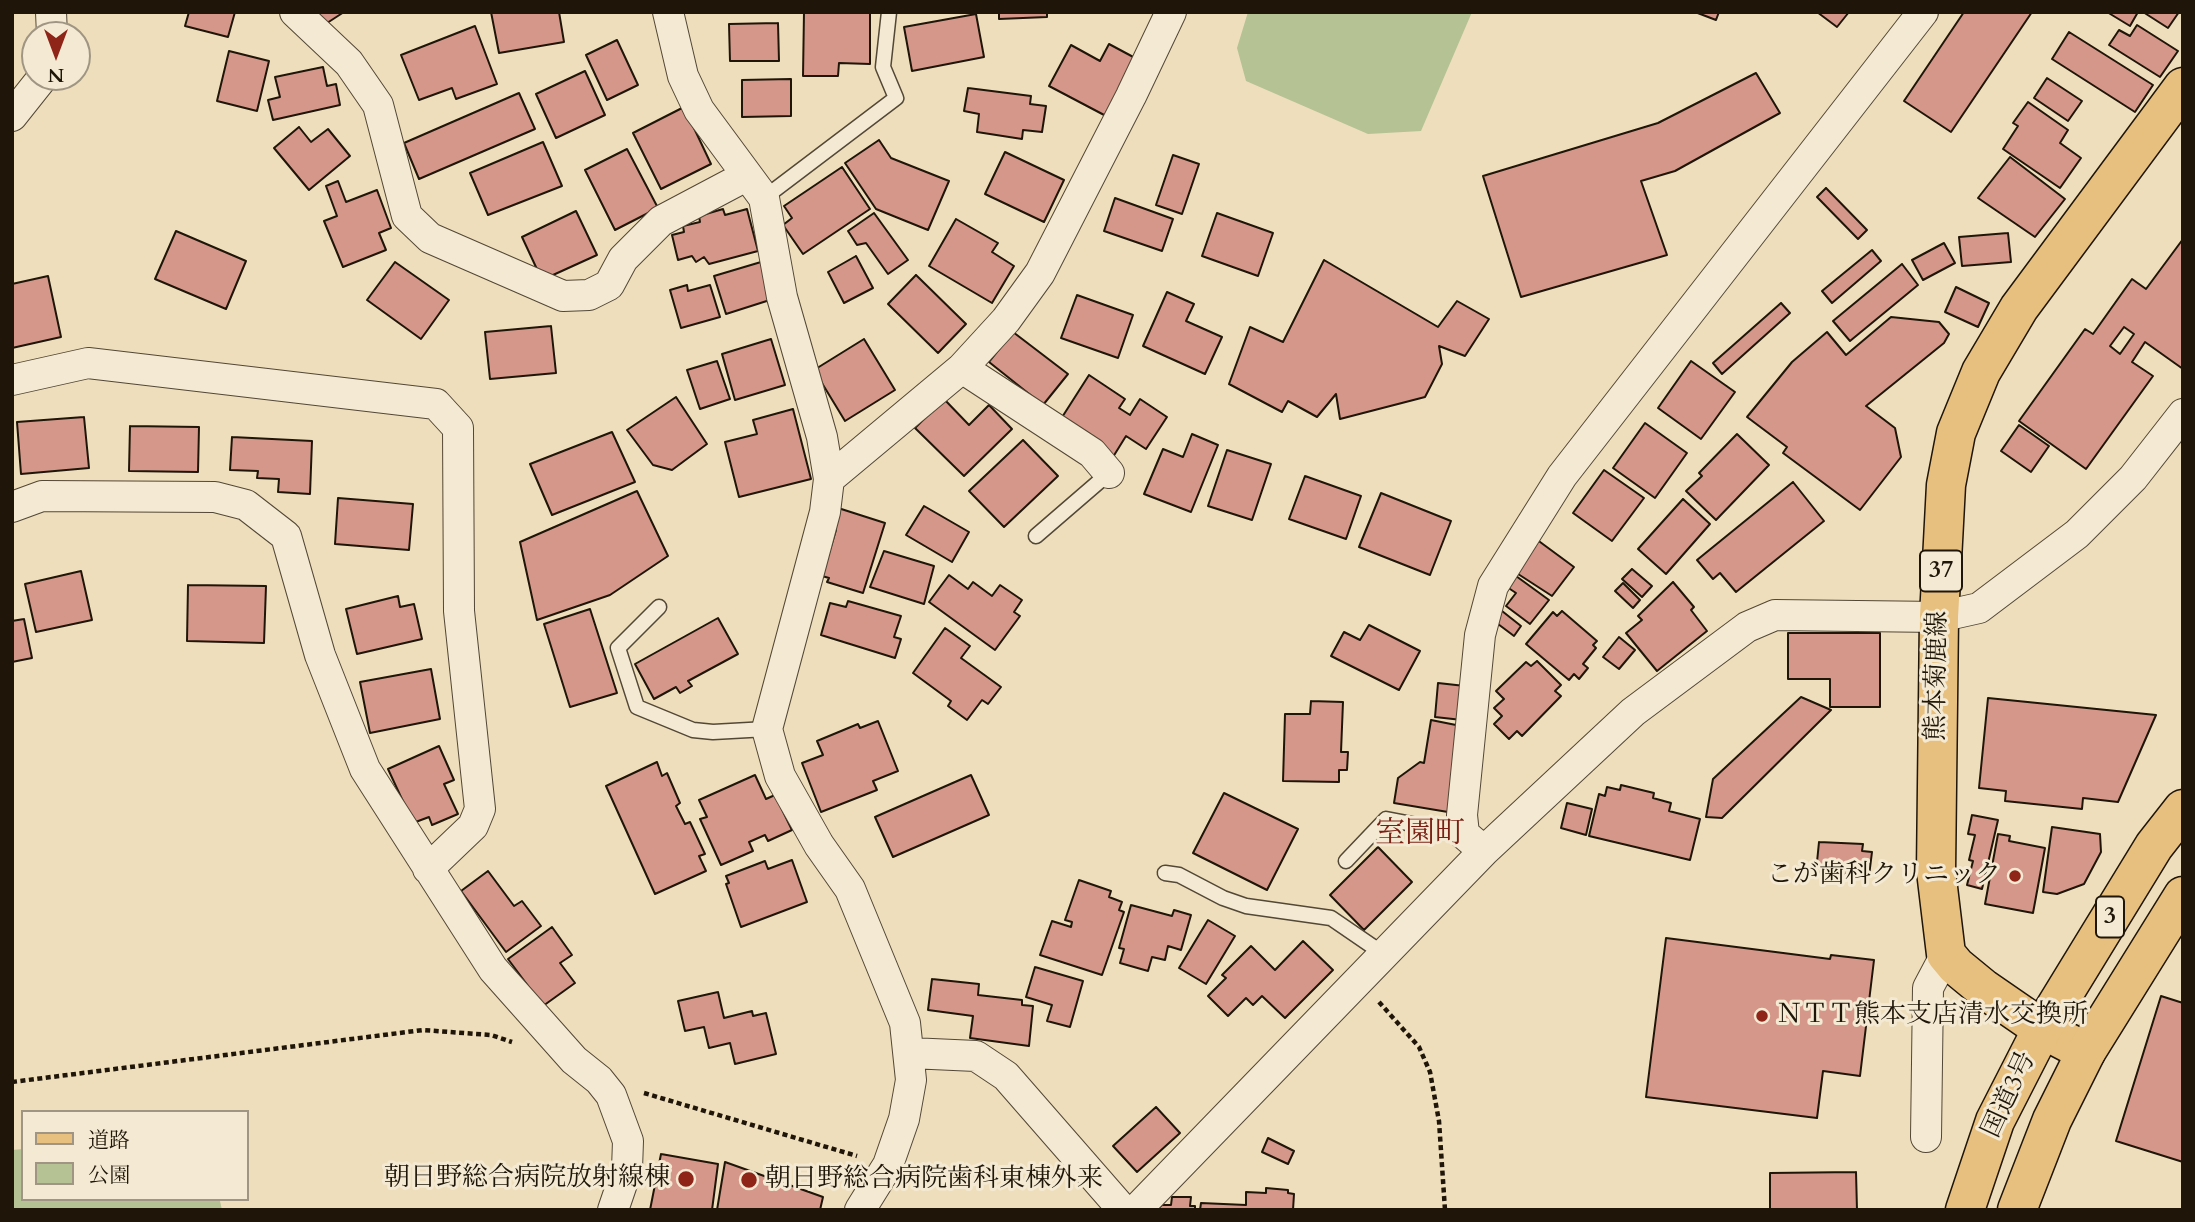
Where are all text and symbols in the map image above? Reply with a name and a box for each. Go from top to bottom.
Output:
north arrow [21,21,91,91]
text: N [48,62,64,88]
road number: 37 [1920,550,1962,592]
street label: 熊本菊鹿線 [1921,611,1955,741]
district label: 室園町 [1375,817,1465,853]
place label: こが歯科クリニック [1767,860,2001,892]
marker: こが歯科クリニック [2007,868,2023,884]
road number: 3 [2096,897,2124,937]
place label: ＮＴＴ熊本支店清水交換所 [1776,1000,2088,1032]
marker: ＮＴＴ熊本支店清水交換所 [1754,1008,1770,1024]
street label: 国道3号 [1977,1047,2043,1143]
legend [21,1110,248,1201]
text: 道路 [88,1126,130,1155]
text: 公園 [88,1161,130,1190]
place label: 朝日野総合病院放射線棟 [384,1163,670,1195]
place label: 朝日野総合病院歯科東棟外来 [765,1164,1103,1196]
marker: 朝日野総合病院放射線棟 [676,1169,696,1189]
marker: 朝日野総合病院歯科東棟外来 [739,1170,759,1190]

